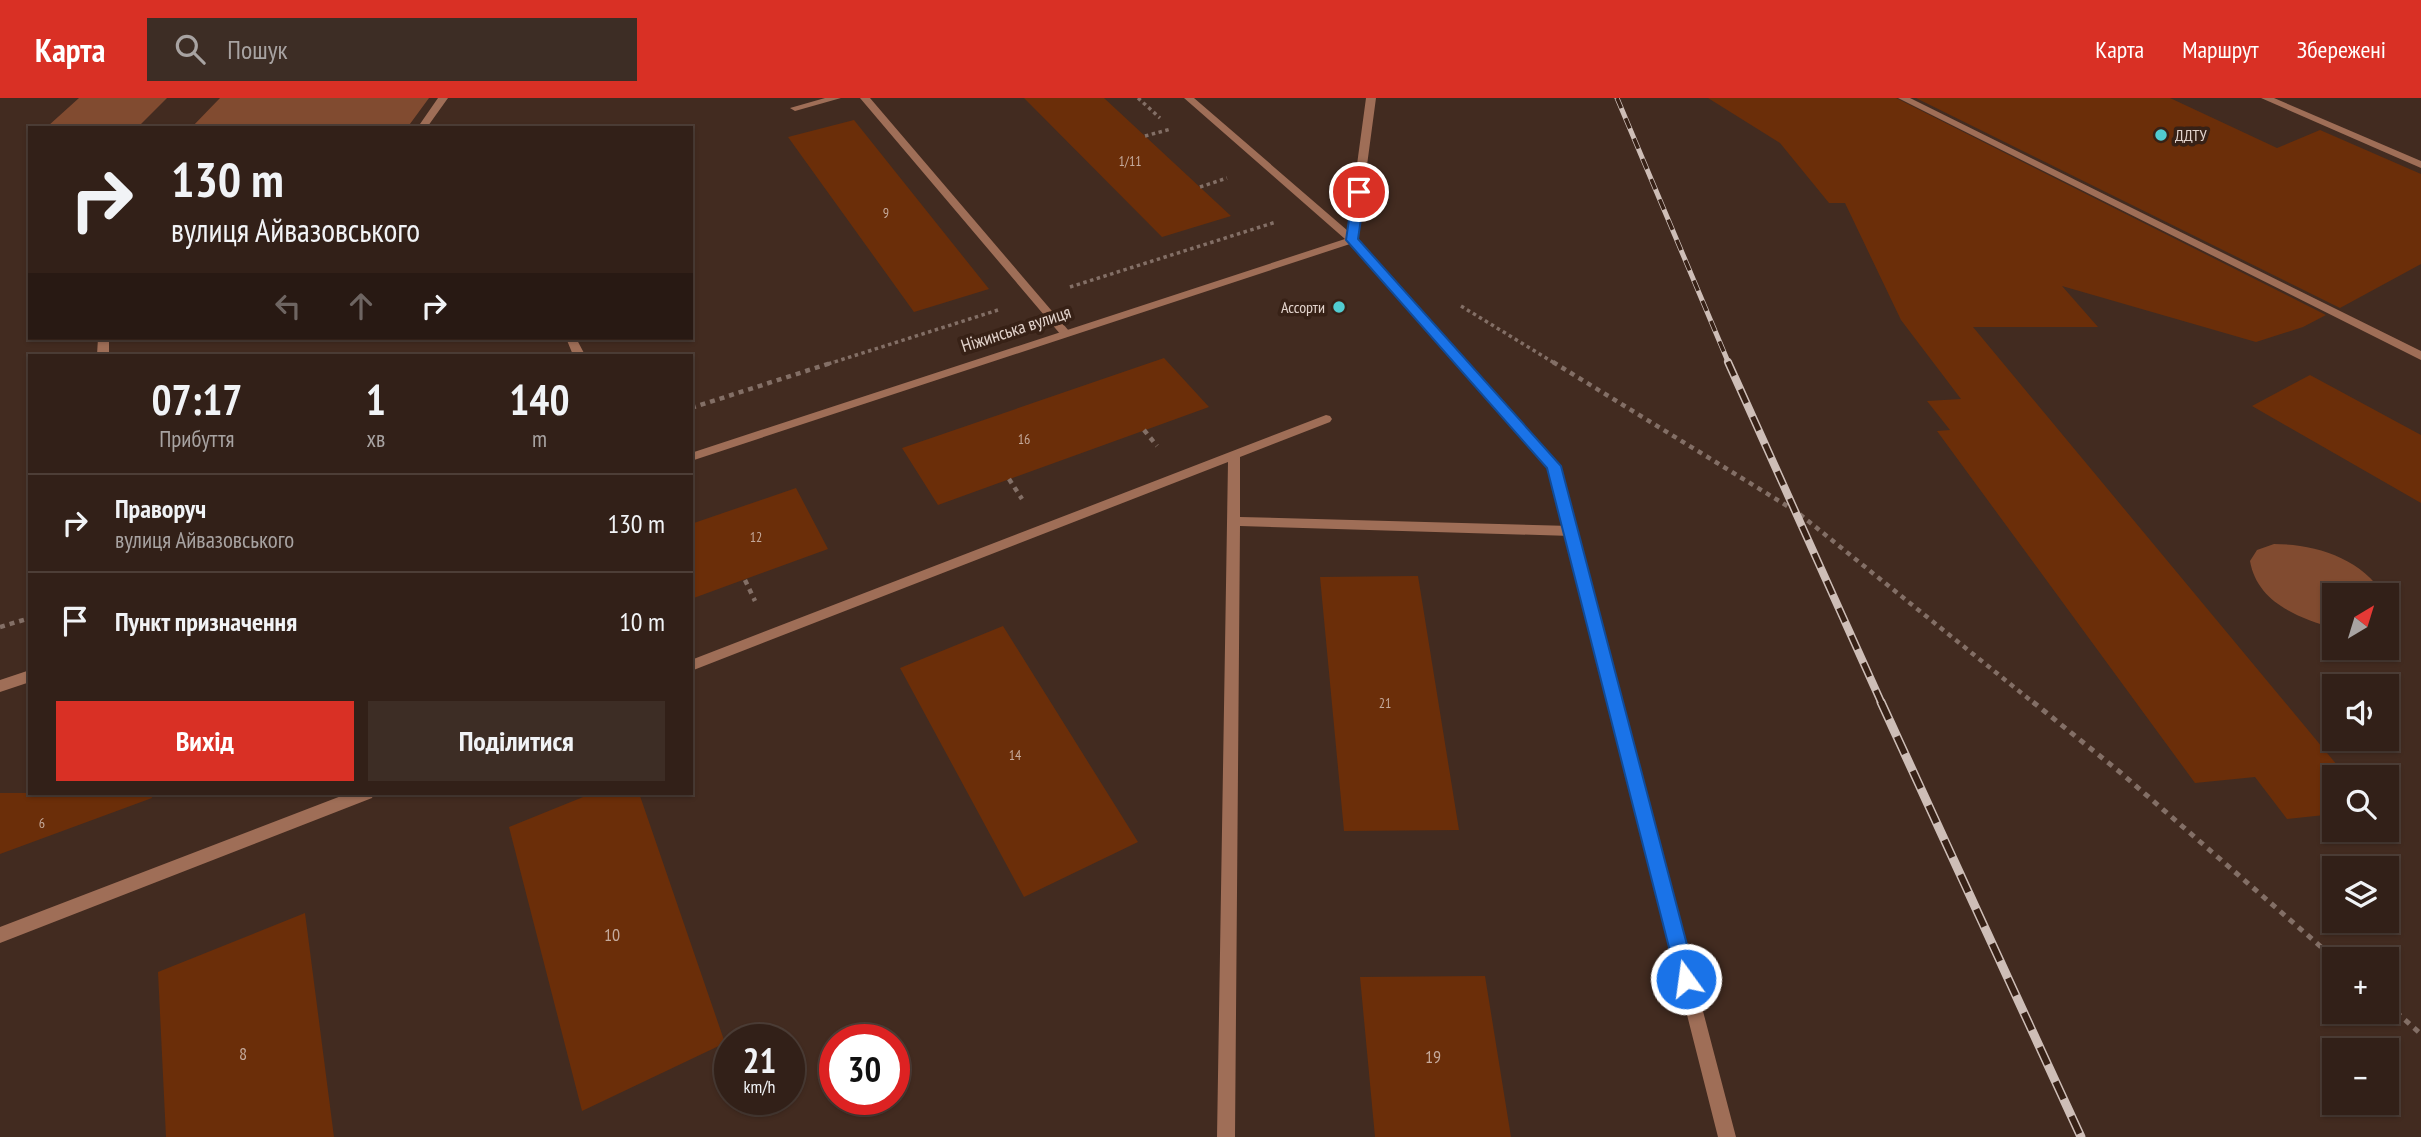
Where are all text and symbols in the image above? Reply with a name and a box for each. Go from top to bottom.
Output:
search box [147,18,637,81]
text: Карта [35,28,105,71]
icon: search [171,30,209,68]
text: Пошук [227,33,288,66]
text: Карта [2095,34,2144,65]
text: Маршрут [2182,34,2259,65]
text: Збережені [2297,34,2386,65]
place label: ДДТУ [2175,125,2207,145]
marker: ДДТУ [2153,127,2169,143]
text: 130 m [171,147,284,211]
house number: 1/11 [1118,152,1142,170]
icon: right [56,154,147,245]
pin [1329,162,1389,222]
icon: arrive [1340,173,1378,211]
house number: 9 [883,204,889,222]
text: вулиця Айвазовського [171,209,420,251]
icon: left [269,287,307,325]
icon: ahead [342,287,380,325]
icon: right [415,287,453,325]
place label: Ассорти [1281,297,1325,317]
marker: Ассорти [1331,299,1347,315]
street label: Ніжинська вулиця [958,300,1074,357]
text: 07:17 [151,372,242,427]
text: 1 [366,372,386,427]
text: 140 [509,372,570,427]
text: Прибуття [159,424,235,453]
text: хв [366,424,385,453]
text: m [532,424,547,453]
house number: 16 [1018,430,1030,448]
text: Праворуч [115,492,206,525]
icon: right [56,504,94,542]
text: 130 m [607,507,665,540]
text: вулиця Айвазовського [115,525,294,554]
house number: 12 [750,528,762,546]
north arrow [2322,583,2399,660]
map controls [2322,583,2399,1115]
icon: arrive [56,602,94,640]
text: Пункт призначення [115,605,297,638]
text: 10 m [619,605,665,638]
button: sound [2322,674,2399,751]
house number: 21 [1379,694,1391,712]
button: Вихід [56,701,354,781]
button: Поділитися [368,701,665,781]
house number: 14 [1009,746,1022,764]
button: search [2322,765,2399,842]
house number: 6 [39,814,45,832]
button: layers [2322,856,2399,933]
house number: 10 [604,923,620,946]
position arrow [1649,942,1723,1016]
button: + [2322,947,2399,1024]
speed limit sign: 30 [819,1024,910,1115]
text: 21 [743,1037,776,1083]
button: − [2322,1038,2399,1115]
house number: 8 [239,1042,247,1065]
house number: 19 [1425,1045,1441,1068]
text: km/h [744,1075,775,1098]

